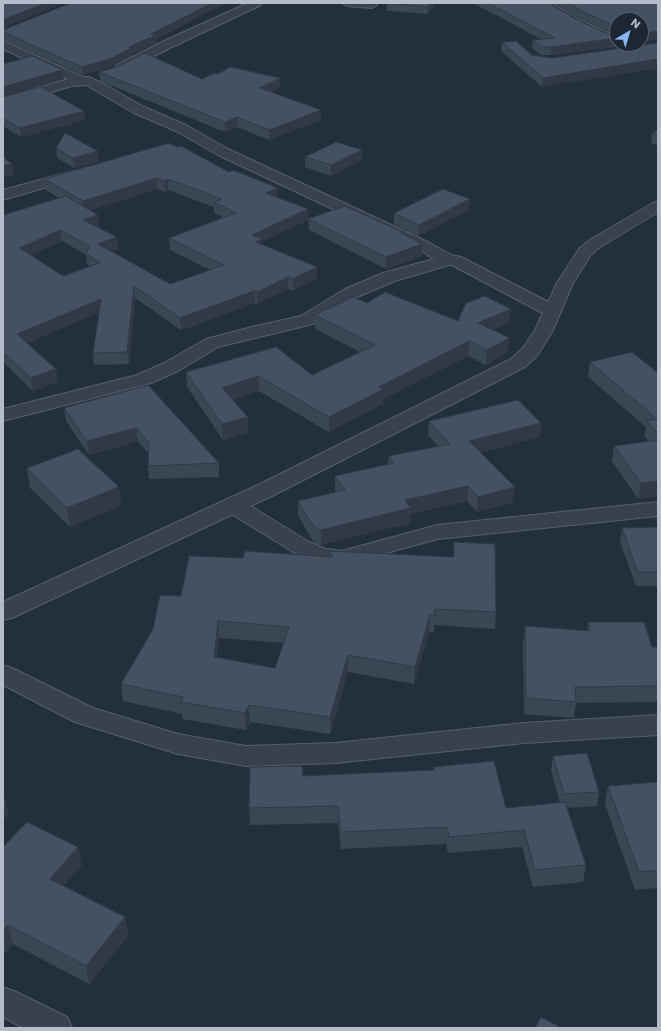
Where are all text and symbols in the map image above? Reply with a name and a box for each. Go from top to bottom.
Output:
north arrow [609,12,649,52]
text: N [628,14,644,32]

